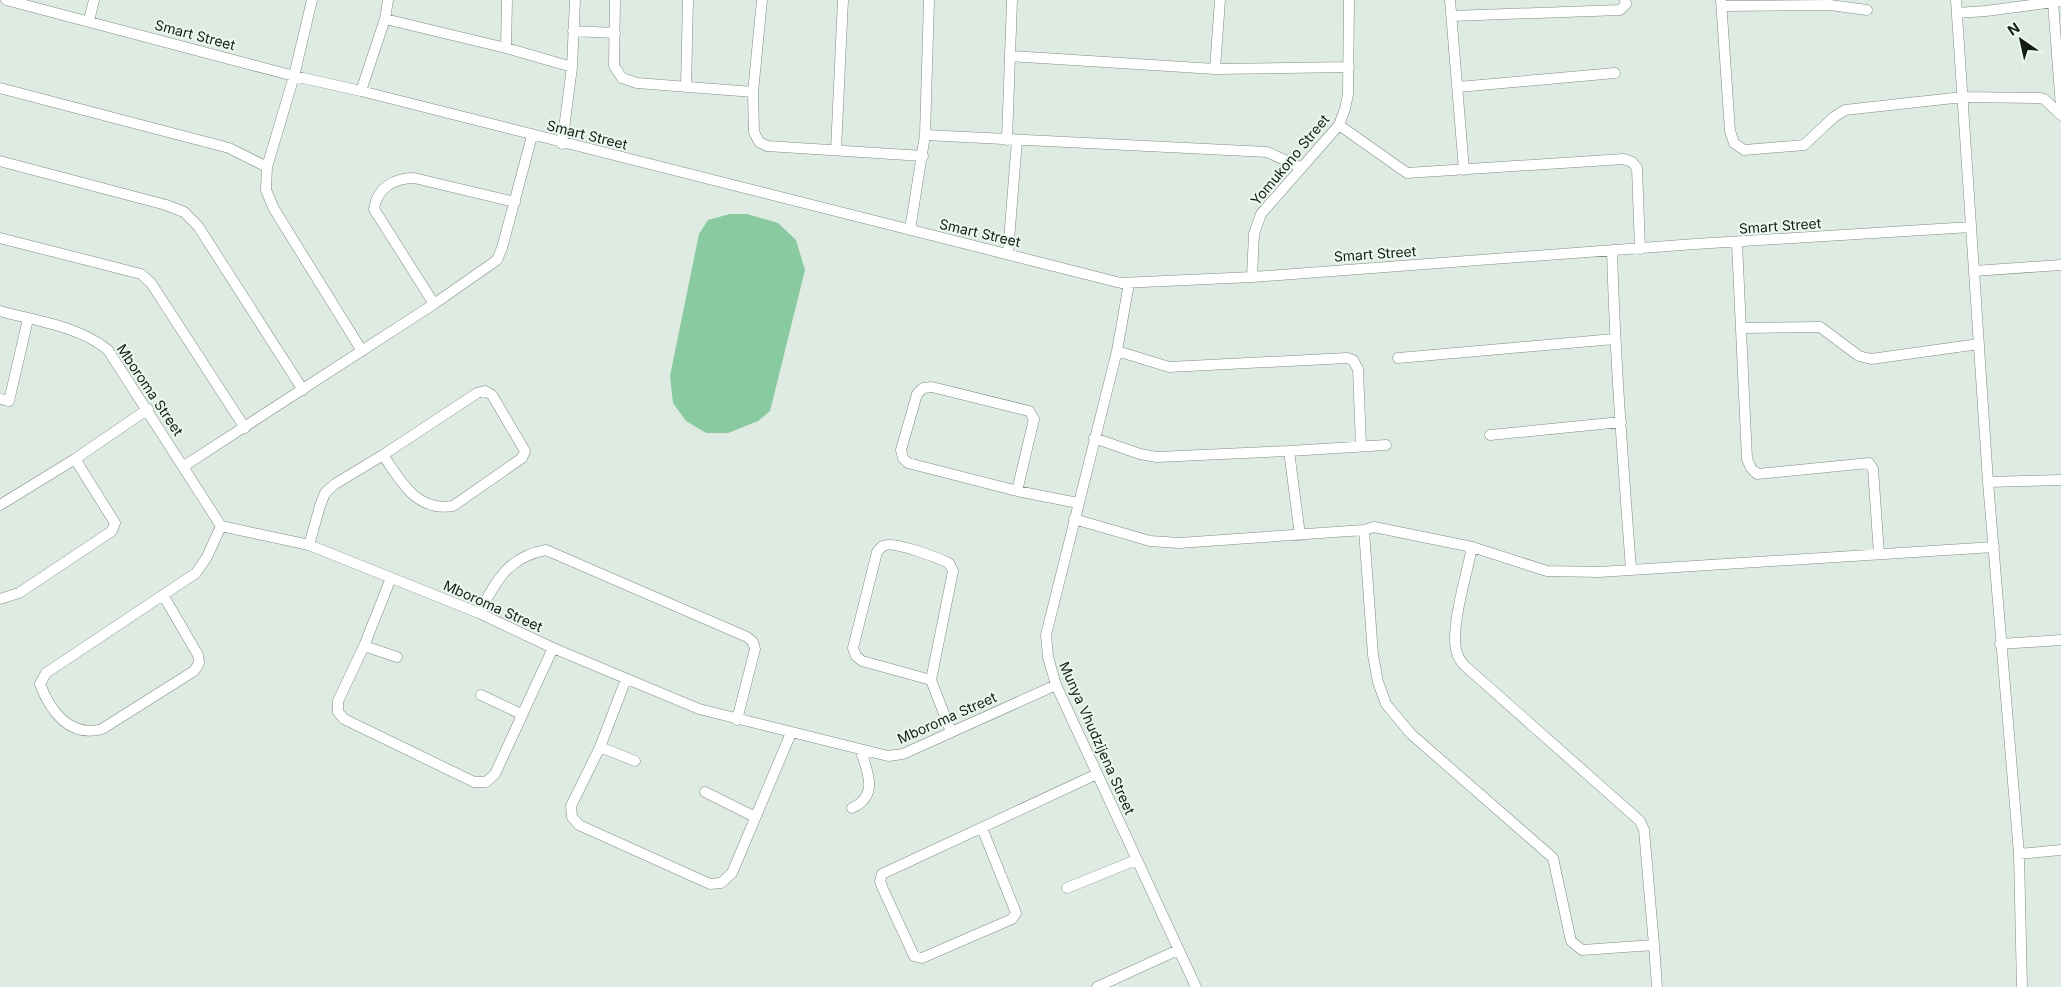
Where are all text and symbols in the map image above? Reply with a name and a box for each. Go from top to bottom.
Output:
north arrow [1996,15,2046,65]
street label: Smart Street [153,16,238,54]
text: N [2004,19,2023,39]
street label: Yomukono Street [1247,111,1333,209]
street label: Smart Street [545,116,630,153]
street label: Smart Street [1738,214,1822,237]
street label: Smart Street [938,215,1023,250]
street label: Smart Street [1333,242,1417,265]
street label: Mboroma Street [114,341,188,439]
street label: Mboroma Street [441,576,546,635]
street label: Munya Vhudzijena Street [1056,659,1139,817]
street label: Mboroma Street [895,688,999,747]

